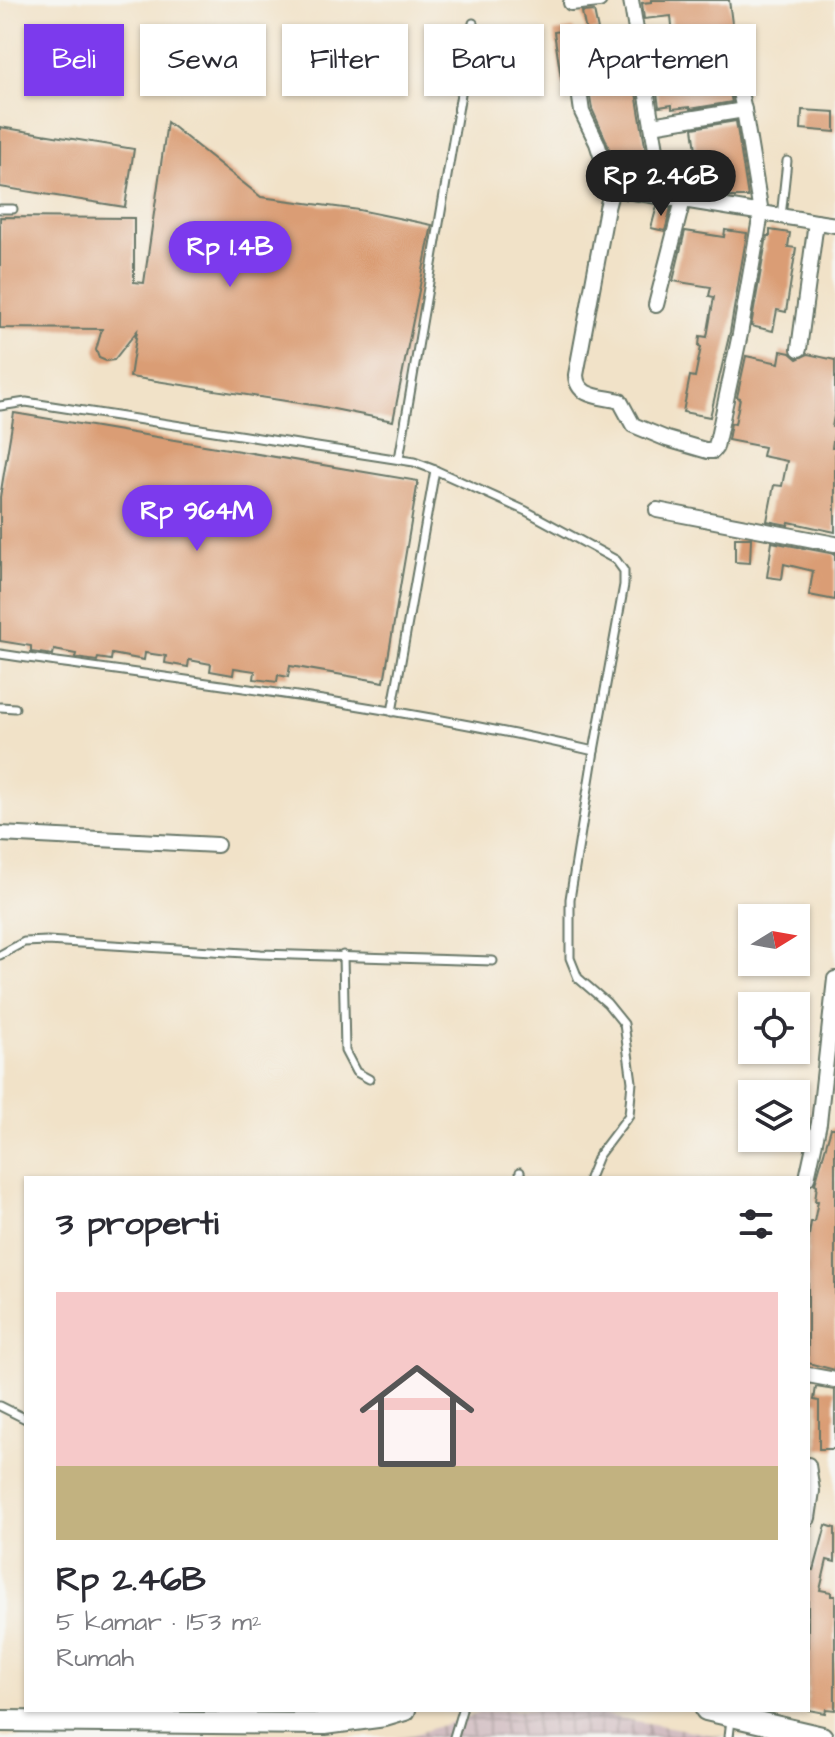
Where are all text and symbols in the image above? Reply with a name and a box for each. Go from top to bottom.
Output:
chip: Beli [24,24,124,96]
chip: Sewa [140,24,266,96]
chip: Filter [282,24,408,96]
chip: Baru [424,24,544,96]
chip: Apartemen [560,24,756,96]
pin: Rp 2.46B [578,150,744,218]
text: Rp 2.46B [604,158,718,194]
pin: Rp 1.4B [156,221,304,289]
text: Rp 1.4B [187,229,273,265]
pin: Rp 964M [123,485,271,553]
text: Rp 964M [140,493,254,529]
north arrow [738,904,810,976]
map controls [738,904,810,1152]
button: locate [738,992,810,1064]
button: layers [738,1080,810,1152]
text: 3 properti [56,1200,219,1248]
icon: filters [734,1202,778,1246]
icon: home [345,1344,489,1488]
text: Rp 2.46B [56,1556,206,1604]
text: 5 kamar · 153 m² [56,1604,262,1640]
text: Rumah [56,1640,134,1676]

